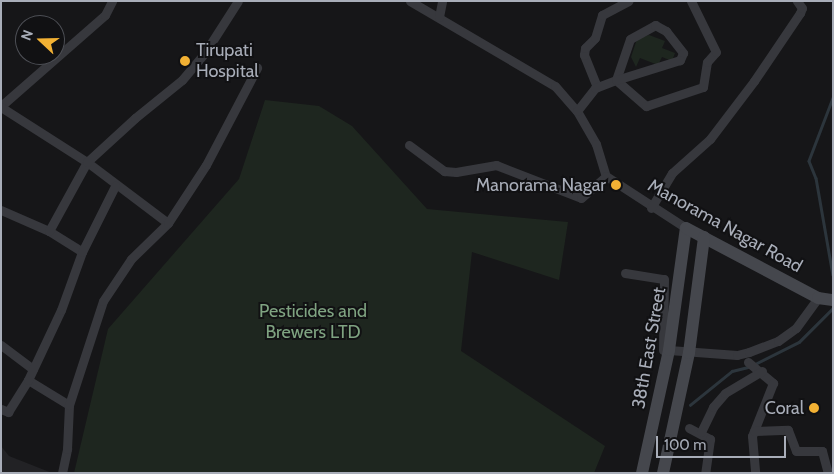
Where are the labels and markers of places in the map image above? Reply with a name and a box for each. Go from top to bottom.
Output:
place label: Tirupati Hospital [196,40,259,82]
marker: Tirupati Hospital [178,54,192,68]
place label: Manorama Nagar [476,174,606,196]
marker: Manorama Nagar [610,179,622,191]
place label: Coral [765,397,804,419]
marker: Coral [808,402,820,414]

